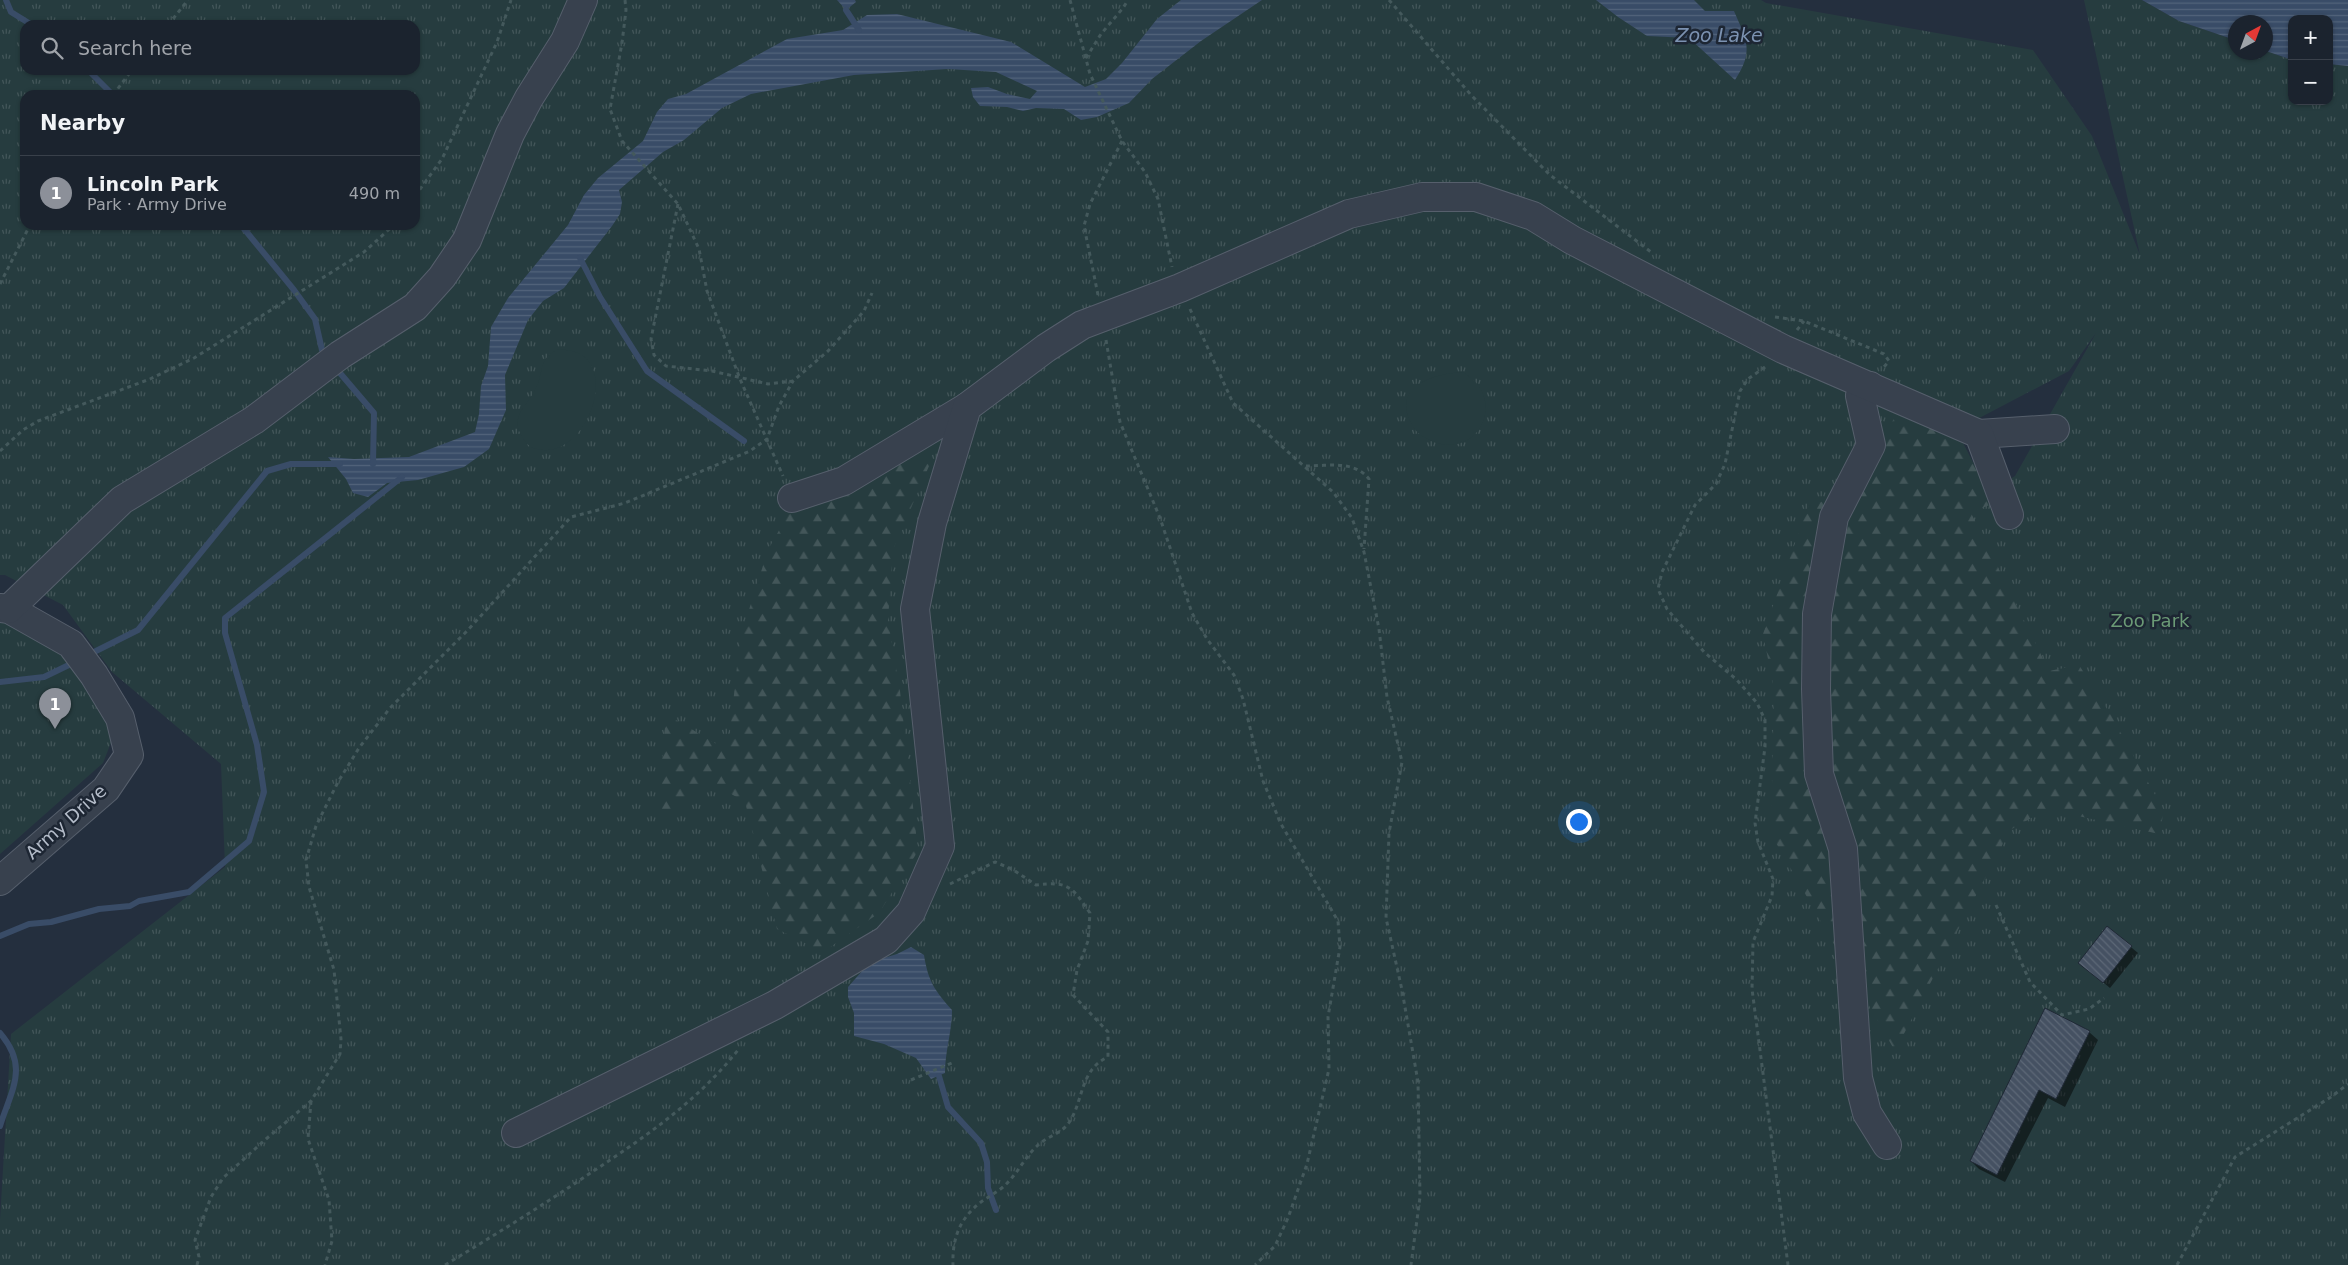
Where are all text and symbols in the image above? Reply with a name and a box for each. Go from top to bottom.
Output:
north arrow [2228,15,2273,60]
map controls [2288,15,2333,105]
button: + [2288,15,2333,60]
search box [20,20,420,75]
water label: Zoo Lake [1674,24,1763,46]
icon: search [38,34,66,62]
text: Search here [78,37,192,59]
button: − [2288,60,2333,105]
text: Nearby [40,111,125,135]
text: Lincoln Park [87,173,218,195]
text: 1 [50,184,62,203]
text: 490 m [349,184,400,203]
text: Park · Army Drive [87,195,227,214]
park label: Zoo Park [2111,610,2190,631]
pin: 1 [39,688,71,729]
street label: Army Drive [21,780,110,863]
your location [1566,809,1592,835]

